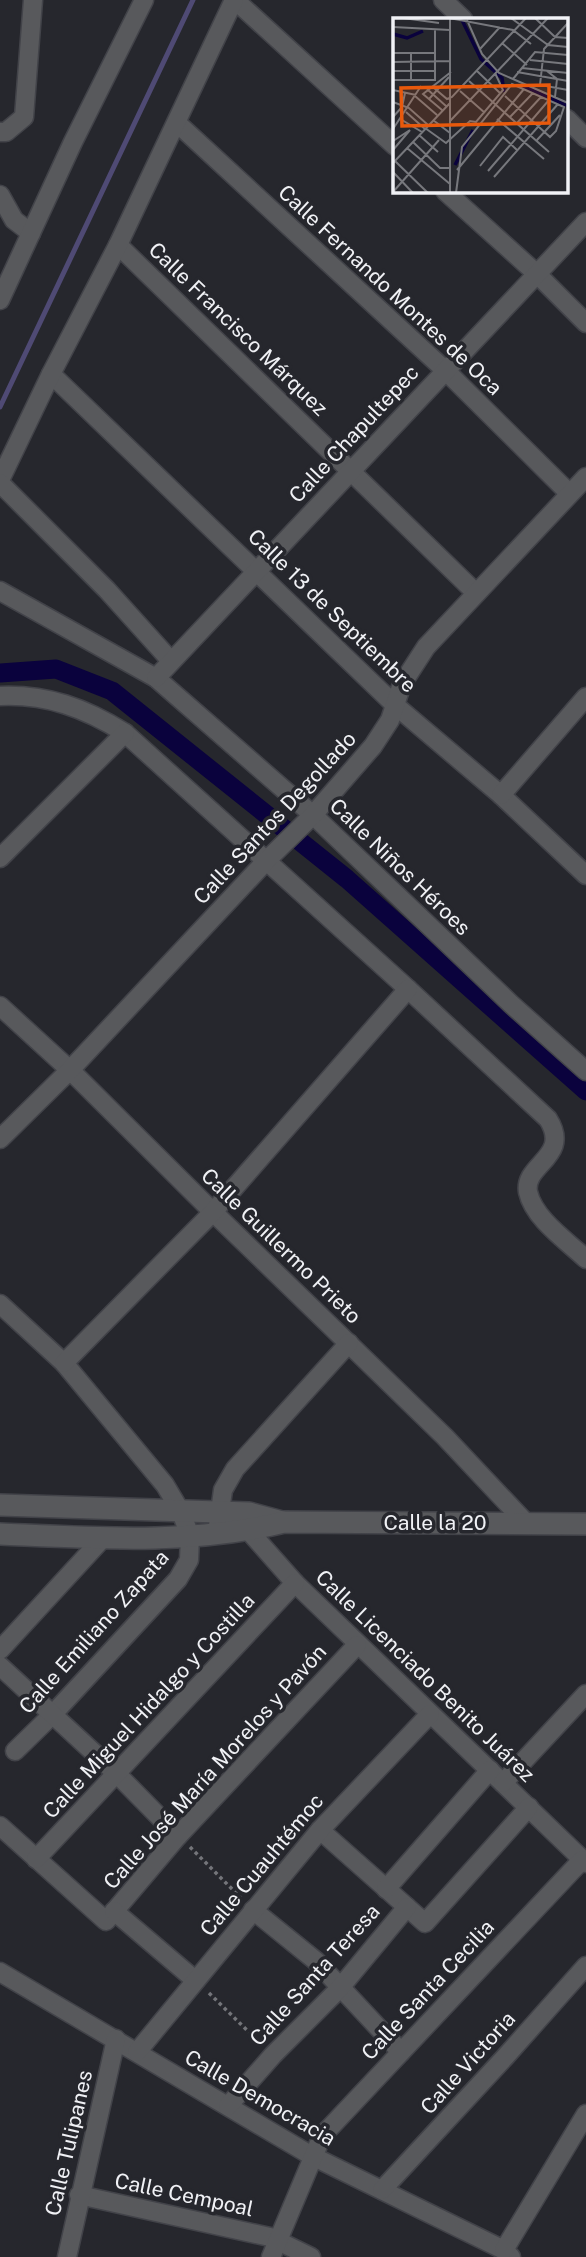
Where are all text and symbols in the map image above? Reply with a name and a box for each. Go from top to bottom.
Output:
inset map [393,18,568,192]
street label: Calle Fernando Montes de Oca [273,179,507,400]
street label: Calle Francisco Márquez [144,237,333,421]
street label: Calle Chapultepec [284,360,424,508]
street label: Calle 13 de Septiembre [243,524,422,698]
street label: Calle Santos Degollado [188,726,361,909]
street label: Calle Niños Héroes [325,793,476,940]
street label: Calle Guillermo Prieto [196,1163,367,1328]
street label: Calle la 20 [383,1510,487,1535]
street label: Calle Emiliano Zapata [14,1545,174,1719]
street label: Calle Licenciado Benito Juárez [311,1564,540,1787]
street label: Calle Miguel Hidalgo y Costilla [38,1588,260,1823]
street label: Calle José María Morelos y Pavón [98,1639,331,1894]
street label: Calle Cuauhtémoc [195,1788,328,1941]
street label: Calle Santa Teresa [245,1899,385,2051]
street label: Calle Santa Cecilia [356,1914,499,2065]
street label: Calle Victoria [415,2006,520,2119]
street label: Calle Democracia [180,2044,340,2151]
street label: Calle Tulipanes [40,2068,97,2218]
street label: Calle Cempoal [112,2168,256,2221]

